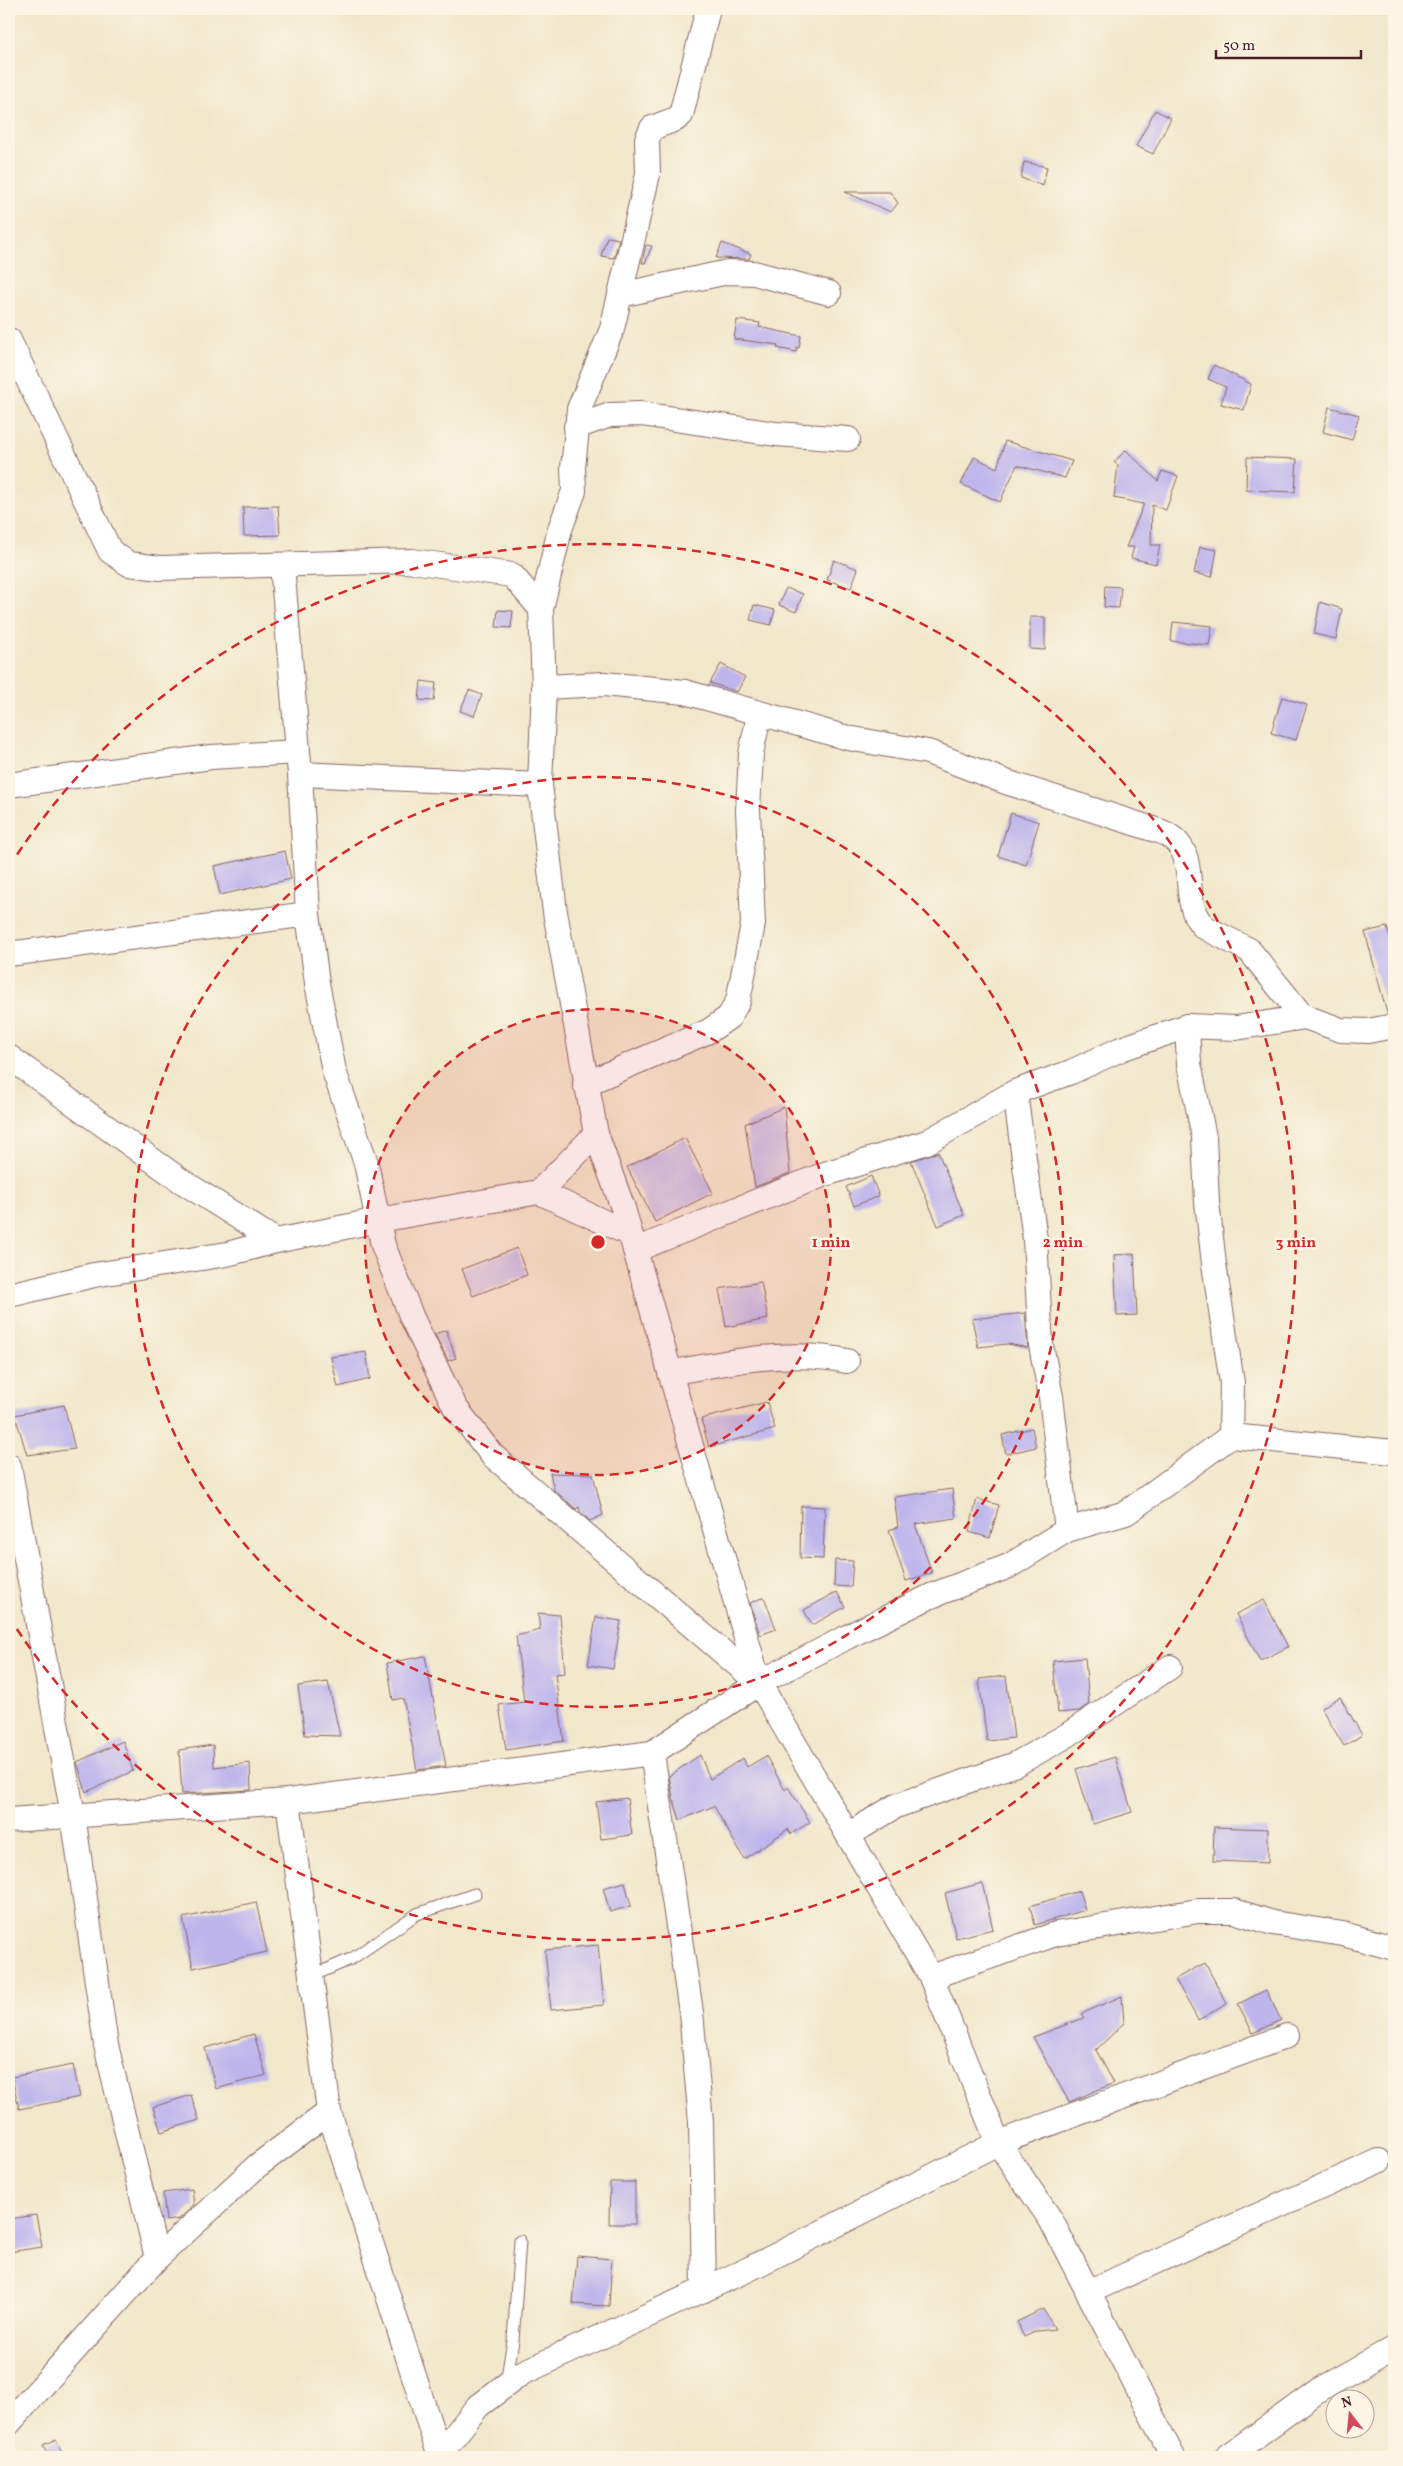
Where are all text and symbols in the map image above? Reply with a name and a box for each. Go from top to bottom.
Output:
scale bar [1216,28,1360,60]
text: 50 m [1223,36,1255,57]
centre of rings [589,1233,607,1251]
text: 1 min [812,1233,850,1254]
text: 2 min [1043,1233,1083,1254]
text: 3 min [1276,1233,1316,1254]
north arrow [1326,2388,1376,2438]
text: N [1339,2392,1354,2413]

